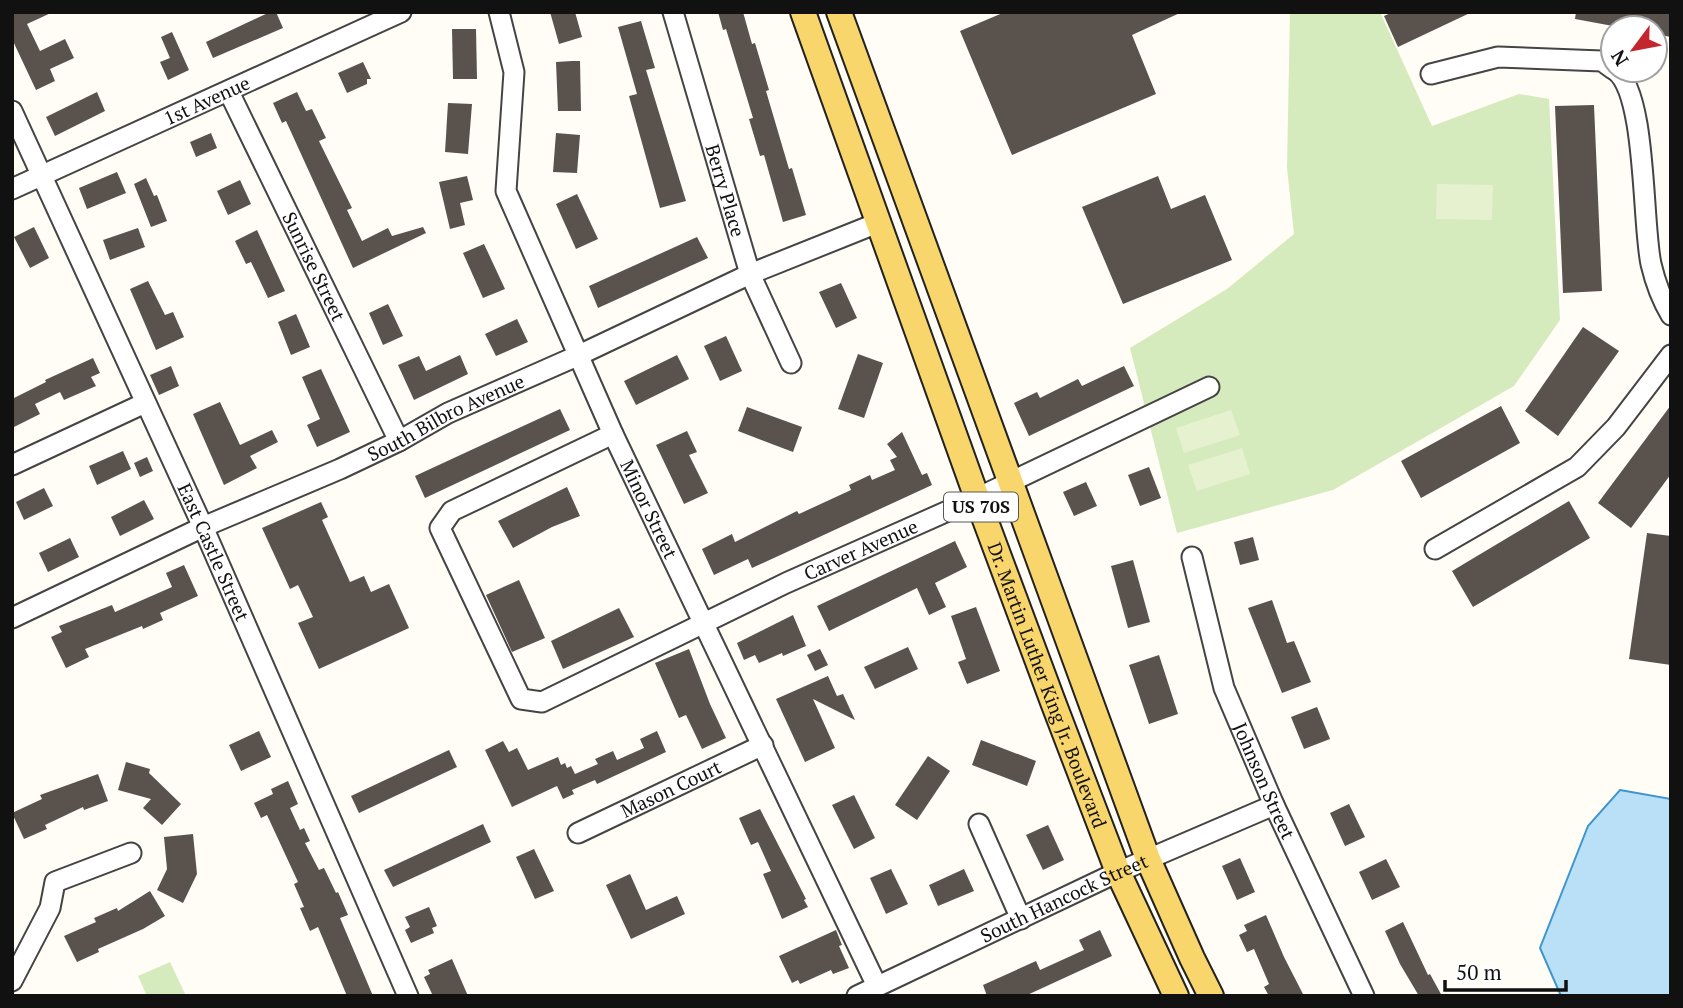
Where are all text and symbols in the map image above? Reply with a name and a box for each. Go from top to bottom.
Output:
north arrow [1599,14,1669,84]
text: N [1604,45,1634,71]
street label: 1st Avenue [160,69,254,130]
street label: Berry Place [701,141,751,239]
street label: Sunrise Street [277,207,352,325]
street label: South Bilbro Avenue [363,368,528,466]
street label: Minor Street [615,455,684,563]
street label: East Castle Street [173,479,256,625]
road number: US 70S [944,492,1018,522]
street label: Carver Avenue [800,513,921,586]
street label: Dr. Martin Luther King Jr. Boulevard [983,538,1113,832]
street label: Johnson Street [1228,718,1301,843]
street label: Mason Court [617,754,725,823]
street label: South Hancock Street [976,848,1151,948]
scale bar [1445,948,1566,992]
text: 50 m [1456,958,1502,986]

